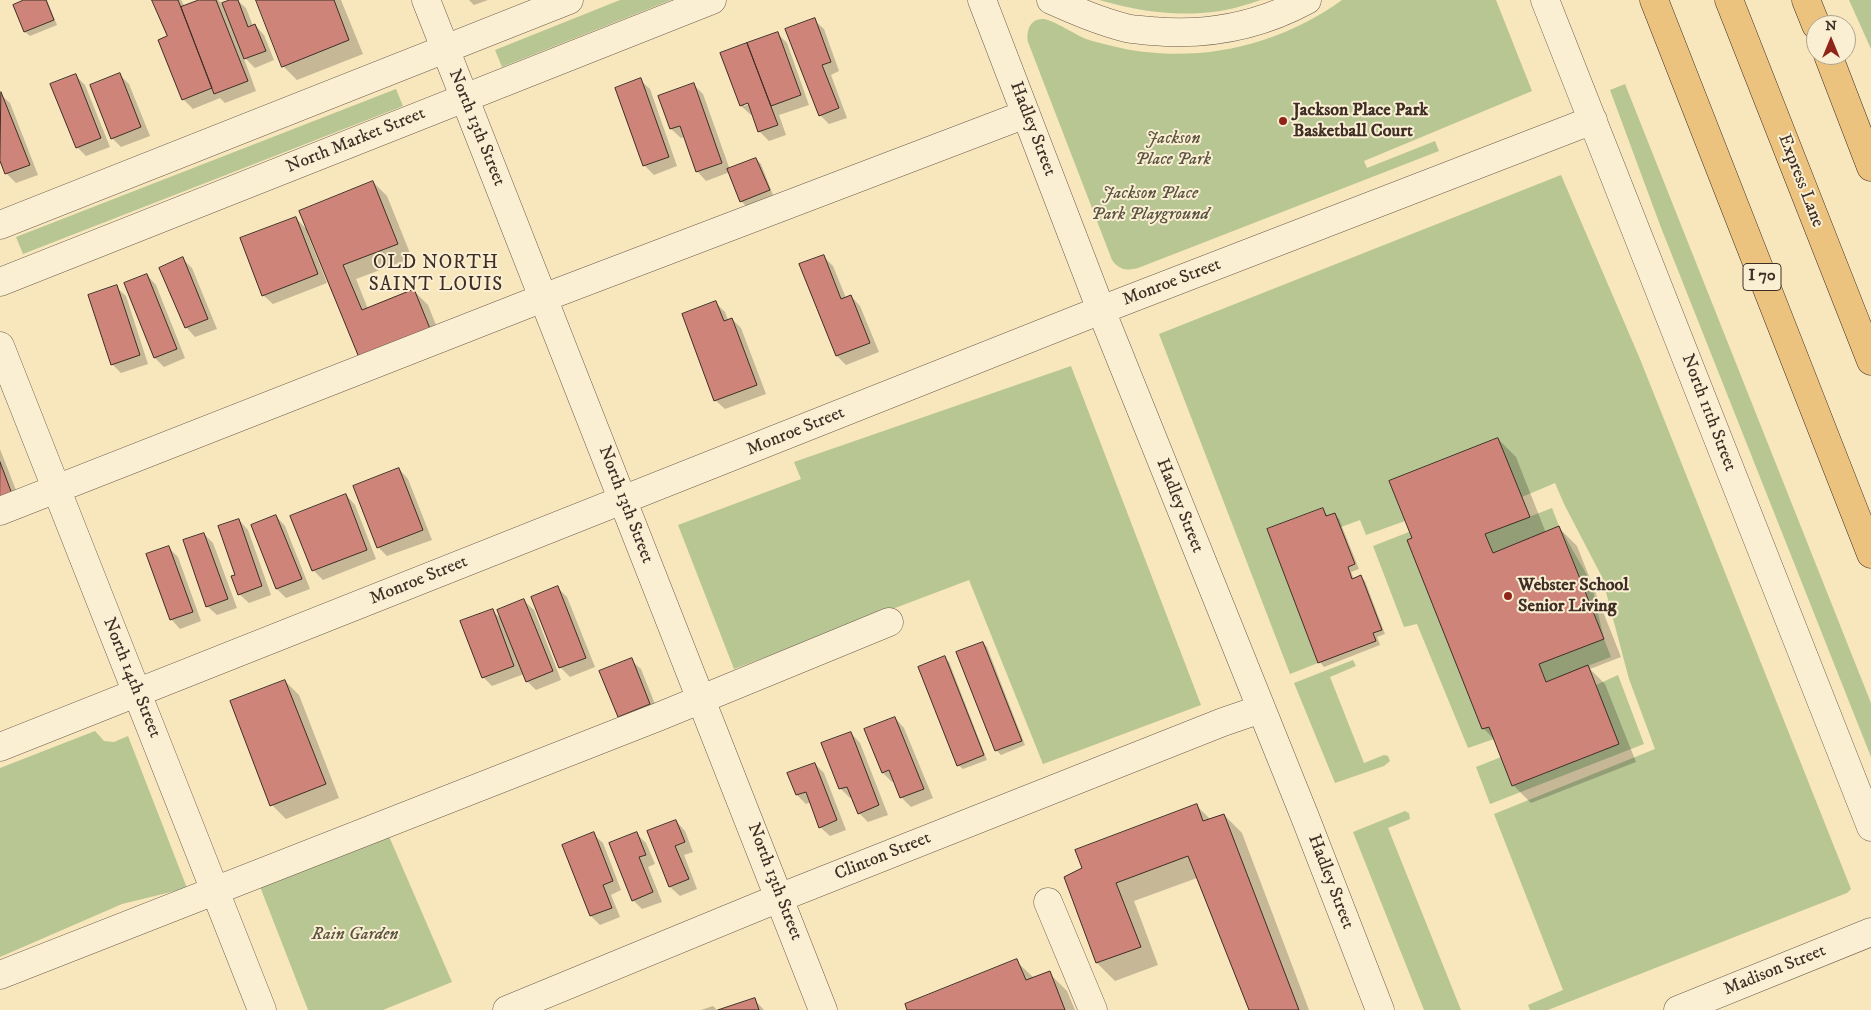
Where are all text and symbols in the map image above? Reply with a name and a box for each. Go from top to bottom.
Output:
north arrow [1806,15,1856,65]
text: N [1825,17,1837,35]
street label: North 13th Street [443,67,509,189]
street label: Hadley Street [1004,79,1060,179]
place label: Jackson Place Park Basketball Court [1293,100,1428,142]
street label: North Market Street [283,103,429,179]
marker: Jackson Place Park Basketball Court [1277,115,1289,127]
park label: Jackson Place Park [1135,128,1211,170]
street label: Express Lane [1772,131,1828,231]
park label: Jackson Place Park Playground [1091,183,1209,225]
district label: OLD NORTH SAINT LOUIS [367,253,505,297]
street label: Monroe Street [1120,254,1224,312]
road number: I 70 [1743,264,1781,290]
street label: North 11th Street [1676,351,1740,475]
street label: Monroe Street [744,403,848,461]
street label: North 13th Street [593,443,657,567]
street label: Hadley Street [1150,456,1208,556]
street label: Monroe Street [367,552,471,610]
place label: Webster School Senior Living [1518,575,1629,618]
marker: Webster School Senior Living [1502,590,1514,602]
street label: North 14th Street [97,615,165,741]
street label: North 13th Street [742,820,806,944]
street label: Clinton Street [832,828,934,886]
street label: Hadley Street [1302,832,1358,932]
park label: Rain Garden [312,924,398,946]
street label: Madison Street [1721,941,1829,1001]

